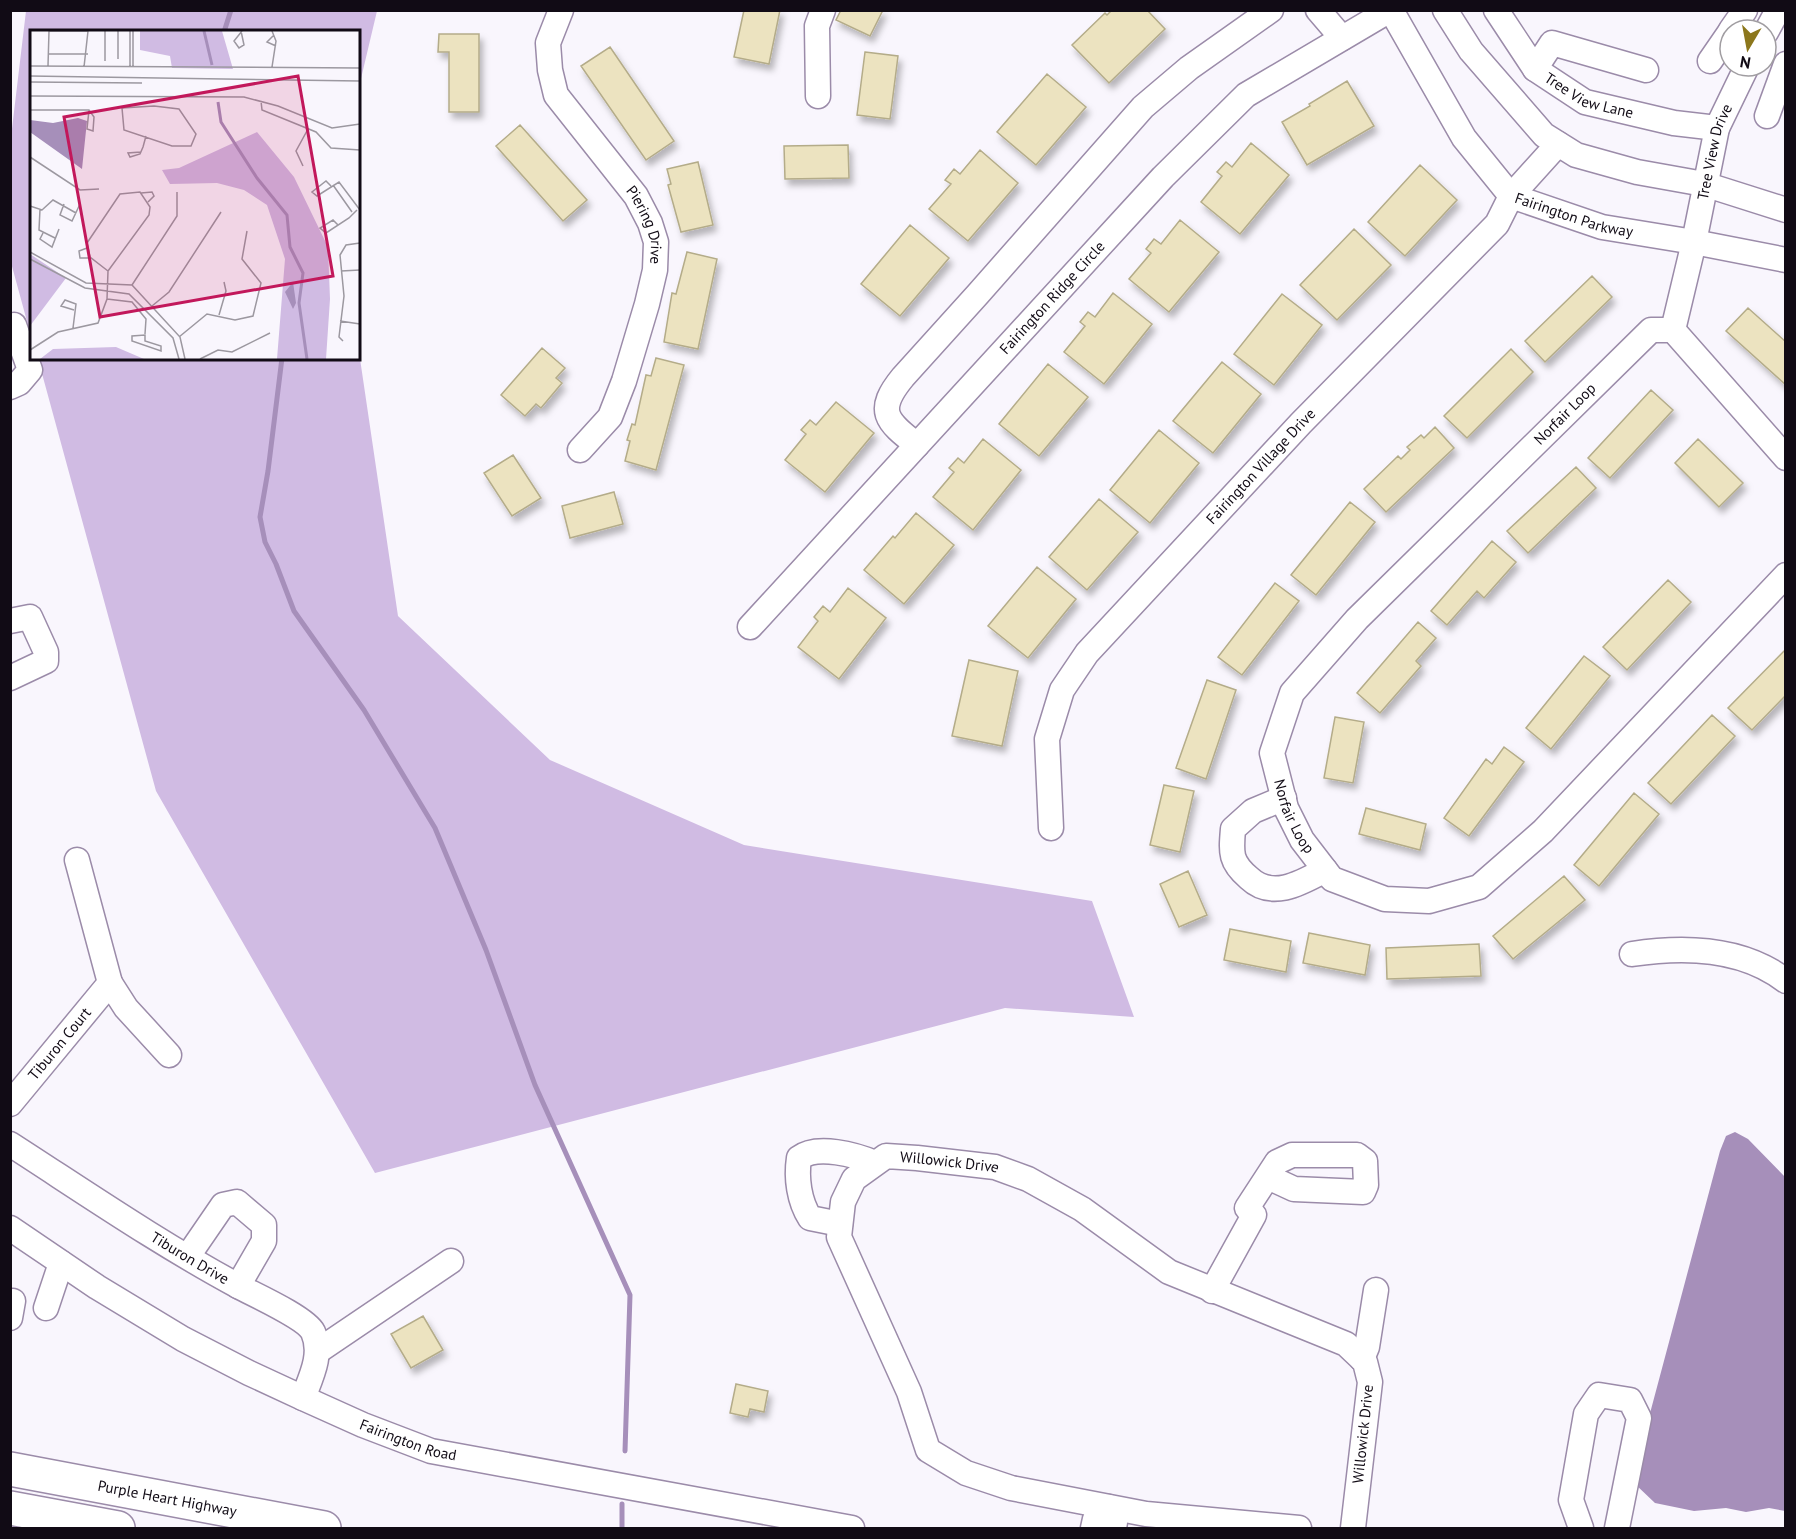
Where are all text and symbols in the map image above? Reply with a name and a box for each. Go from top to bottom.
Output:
north arrow [1718,18,1778,78]
inset map [30,30,360,360]
text: N [1738,52,1752,74]
street label: Tree View Lane [1541,68,1635,122]
street label: Tree View Drive [1693,101,1736,202]
street label: Piering Drive [622,181,666,264]
street label: Fairington Parkway [1512,188,1635,241]
street label: Fairington Ridge Circle [995,237,1109,358]
street label: Norfair Loop [1530,379,1600,449]
street label: Fairington Village Drive [1202,404,1319,528]
street label: Norfair Loop [1270,777,1319,857]
street label: Tiburon Court [24,1003,95,1084]
street label: Willowick Drive [899,1147,1002,1177]
street label: Tiburon Drive [147,1227,232,1288]
street label: Willowick Drive [1348,1384,1377,1484]
street label: Fairington Road [357,1415,458,1465]
street label: Purple Heart Highway [96,1476,238,1520]

